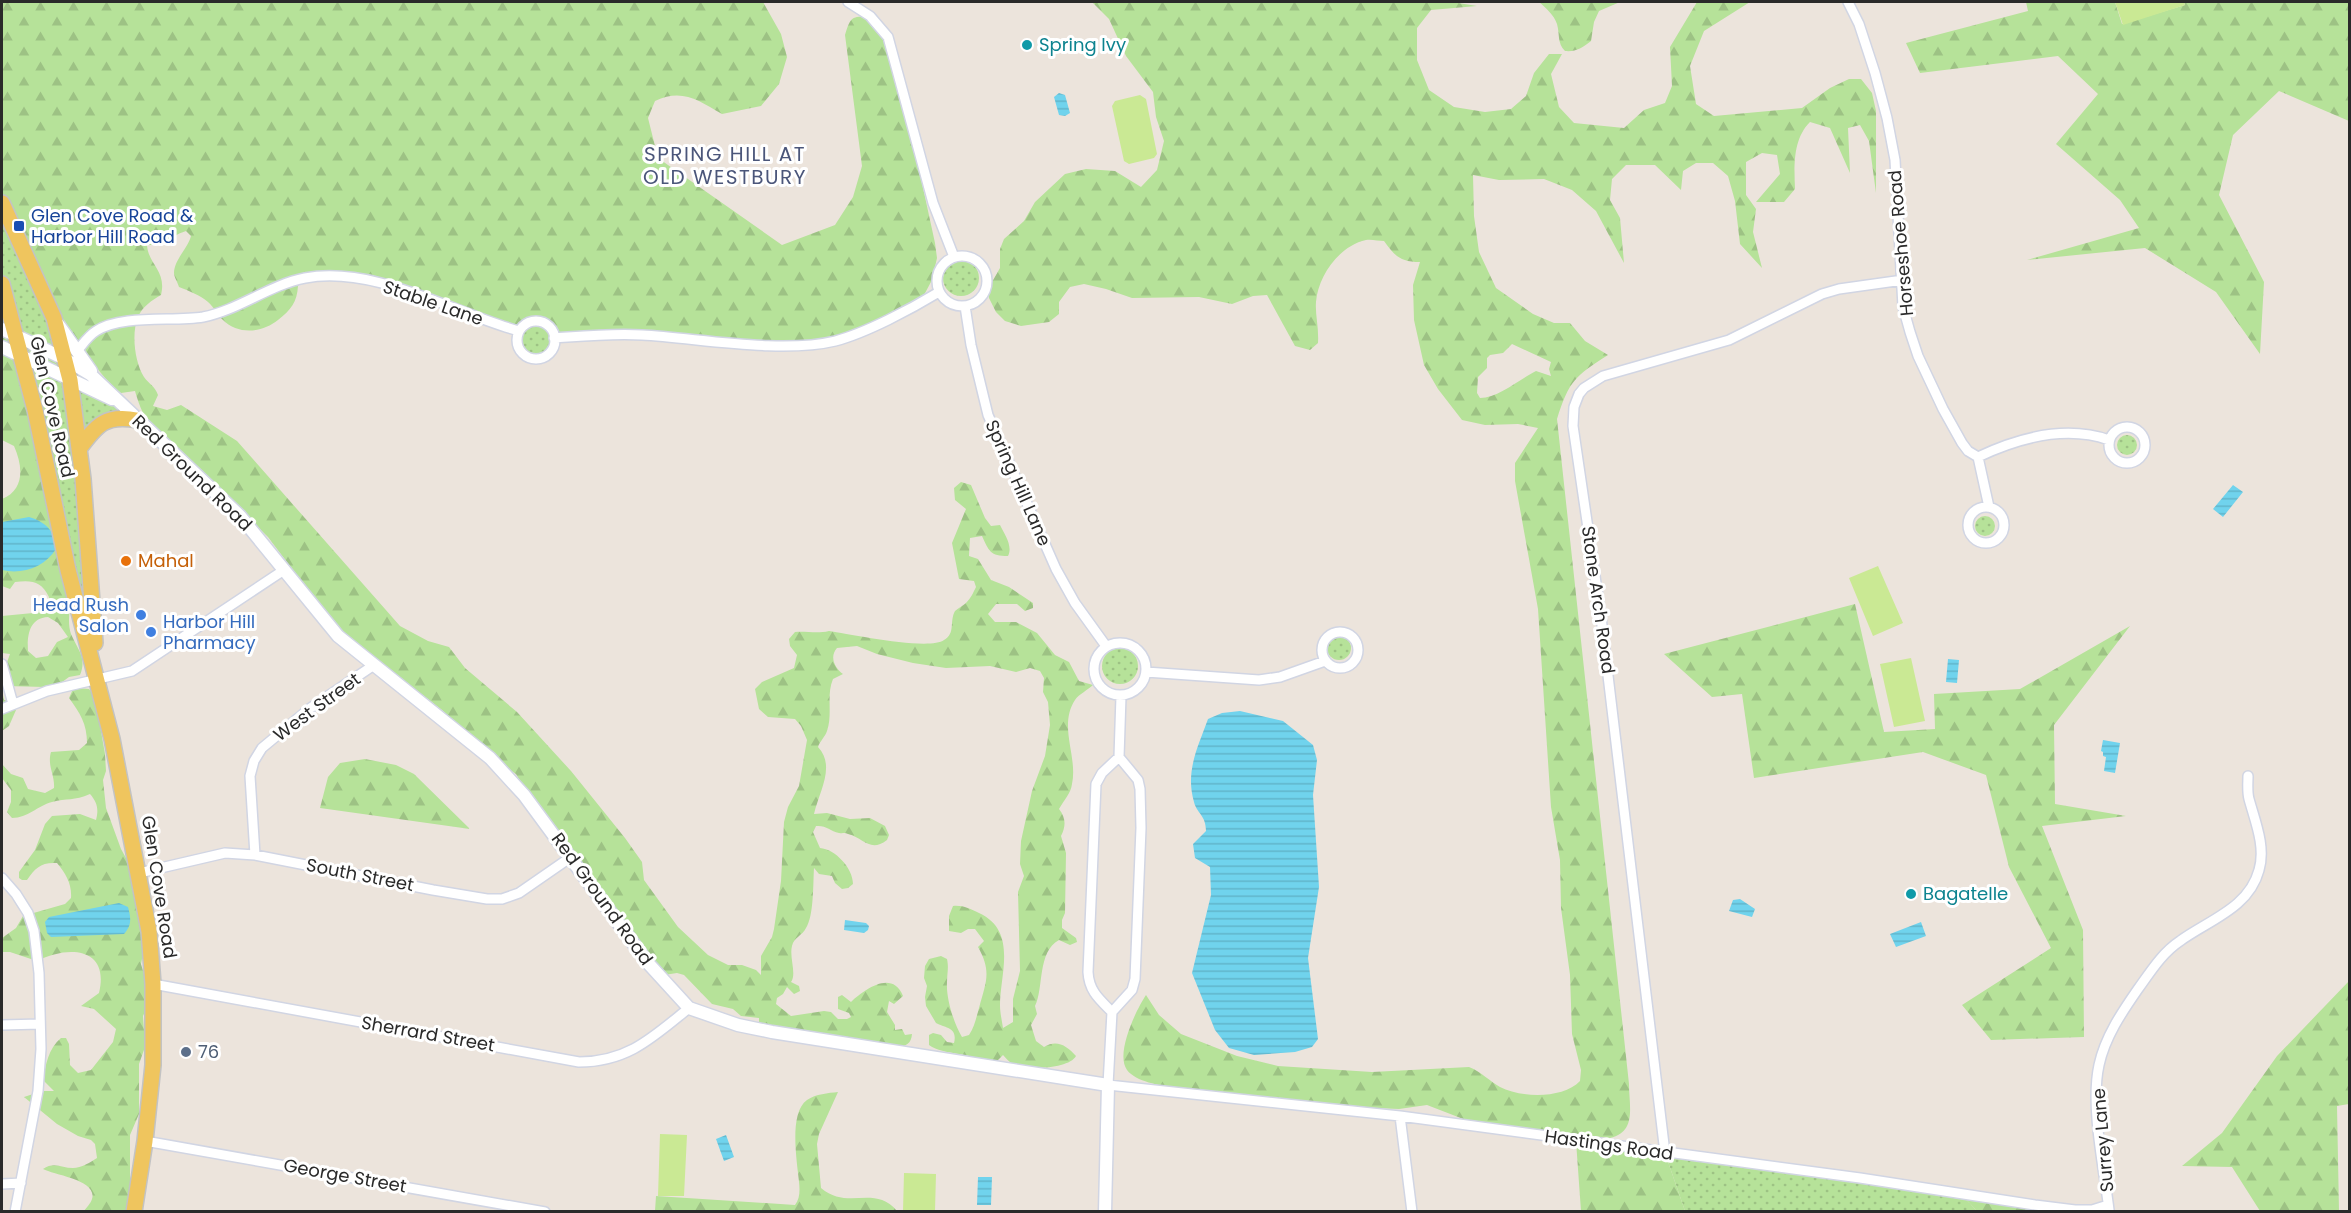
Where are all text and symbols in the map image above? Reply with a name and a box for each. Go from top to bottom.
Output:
place label: Spring Ivy [1039,32,1126,57]
marker: Spring Ivy [1020,38,1034,52]
district label: SPRING HILL AT OLD WESTBURY [643,140,807,191]
street label: Horseshoe Road [1882,169,1919,317]
place label: Glen Cove Road & Harbor Hill Road [31,203,194,249]
marker: Glen Cove Road & Harbor Hill Road [12,219,26,233]
street label: Stable Lane [380,274,487,331]
street label: Glen Cove Road [24,334,81,480]
street label: Red Ground Road [127,409,258,537]
street label: Spring Hill Lane [979,416,1057,550]
street label: Stone Arch Road [1576,524,1621,675]
place label: Mahal [138,548,194,573]
marker: Mahal [119,554,133,568]
place label: Head Rush Salon [33,592,129,638]
marker: Head Rush Salon [134,608,148,622]
place label: Harbor Hill Pharmacy [163,609,256,655]
marker: Harbor Hill Pharmacy [144,625,158,639]
street label: West Street [268,666,365,747]
street label: Glen Cove Road [136,814,183,960]
street label: Red Ground Road [546,827,659,970]
street label: South Street [304,852,416,897]
place label: Bagatelle [1923,881,2008,906]
marker: Bagatelle [1904,887,1918,901]
street label: Sherrard Street [359,1009,497,1058]
place label: 76 [198,1039,219,1064]
marker: 76 [179,1045,193,1059]
street label: Surrey Lane [2086,1087,2119,1193]
street label: Hastings Road [1543,1123,1675,1166]
street label: George Street [282,1152,408,1199]

